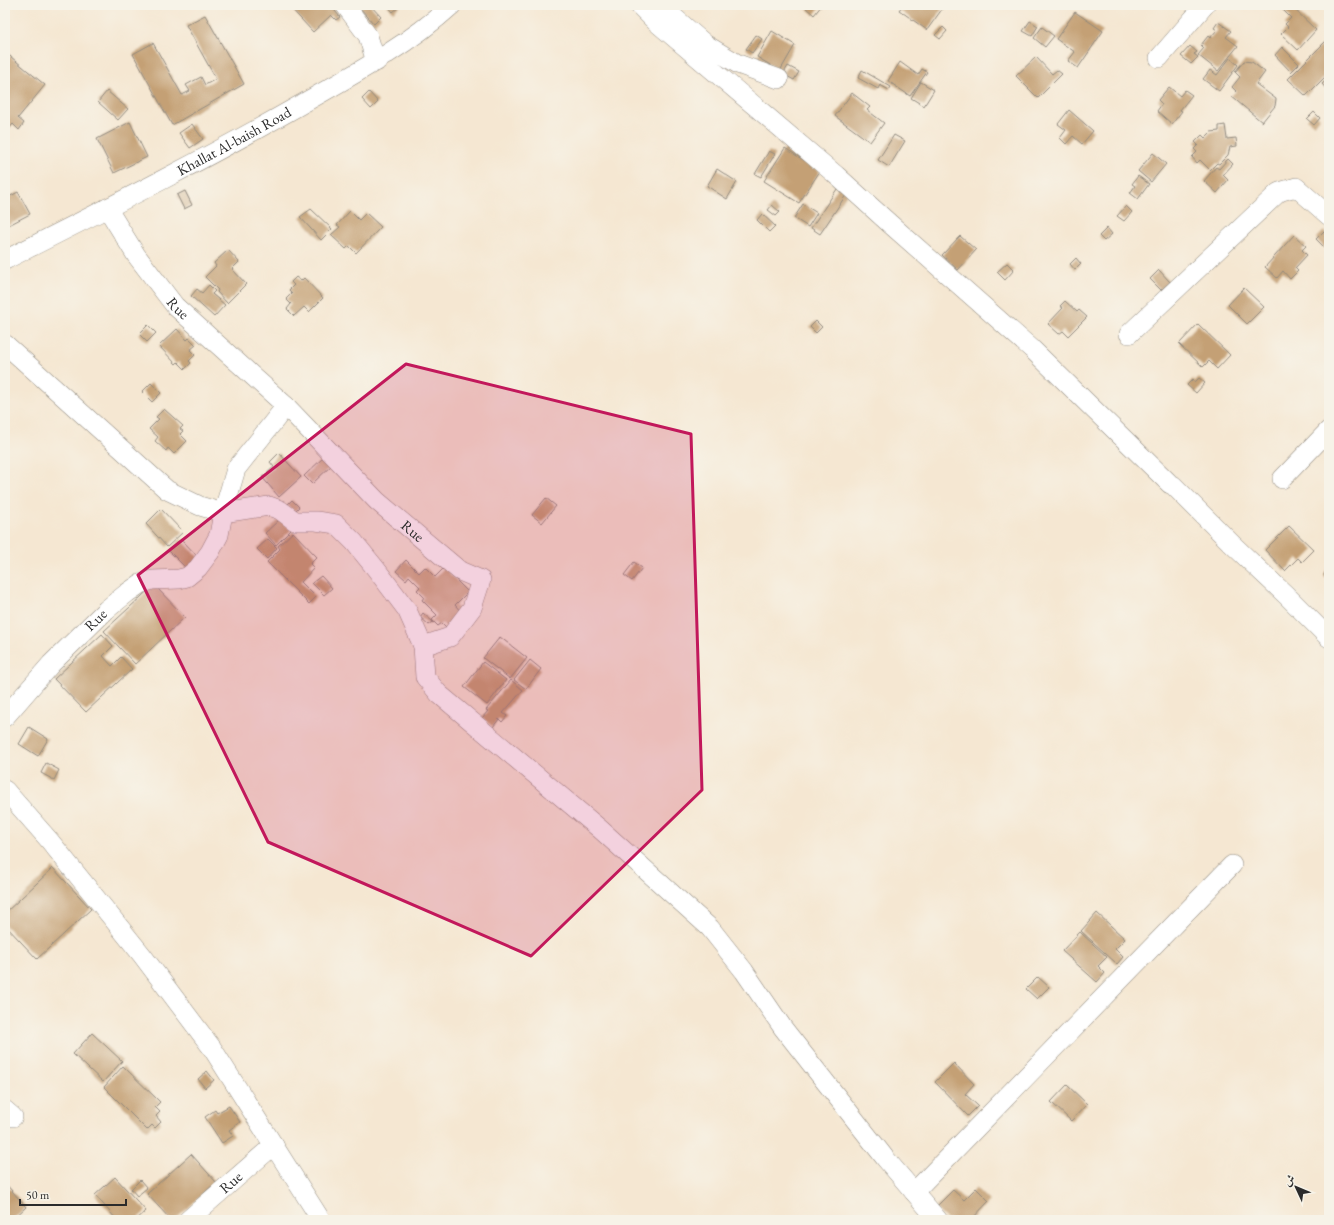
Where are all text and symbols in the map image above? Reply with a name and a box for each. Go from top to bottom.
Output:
street label: Khallat Al-baish Road [173,102,295,180]
street label: Rue [163,293,194,323]
street label: Rue [397,516,429,546]
street label: Rue [80,604,111,635]
street label: Rue [215,1167,246,1197]
north arrow [1276,1167,1316,1207]
text: ش [1280,1171,1298,1189]
scale bar [20,1181,126,1207]
text: 50 m [26,1187,50,1203]

